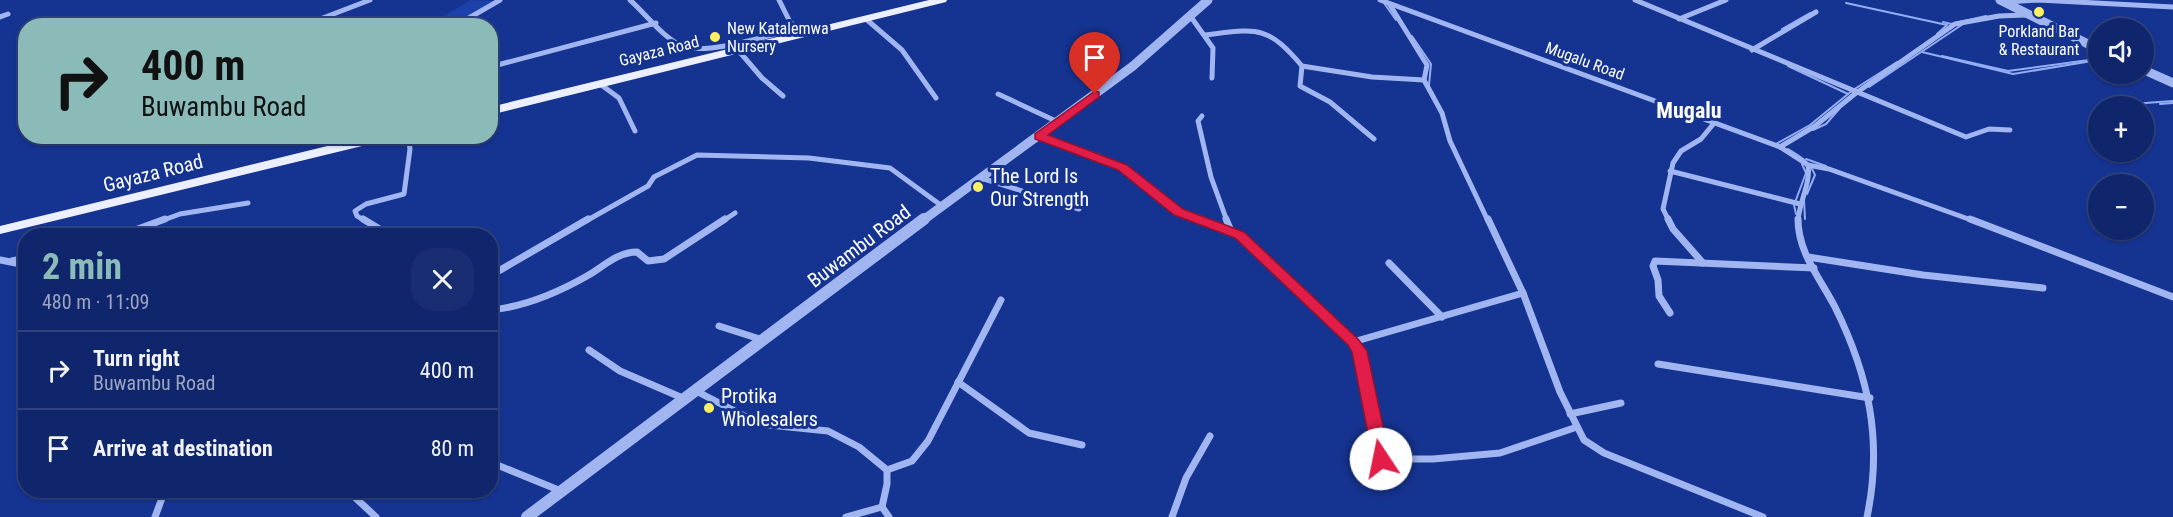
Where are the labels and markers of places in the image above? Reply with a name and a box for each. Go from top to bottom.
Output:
marker: Porkland Bar & Restaurant [2032,5,2046,19]
place label: New Katalemwa Nursery [727,19,829,56]
place label: Porkland Bar & Restaurant [1999,22,2080,59]
marker: New Katalemwa Nursery [708,30,722,44]
pin [1069,32,1120,94]
place label: The Lord Is Our Strength [990,164,1089,211]
marker: The Lord Is Our Strength [971,180,985,194]
place label: Protika Wholesalers [721,384,818,431]
marker: Protika Wholesalers [702,401,716,415]

